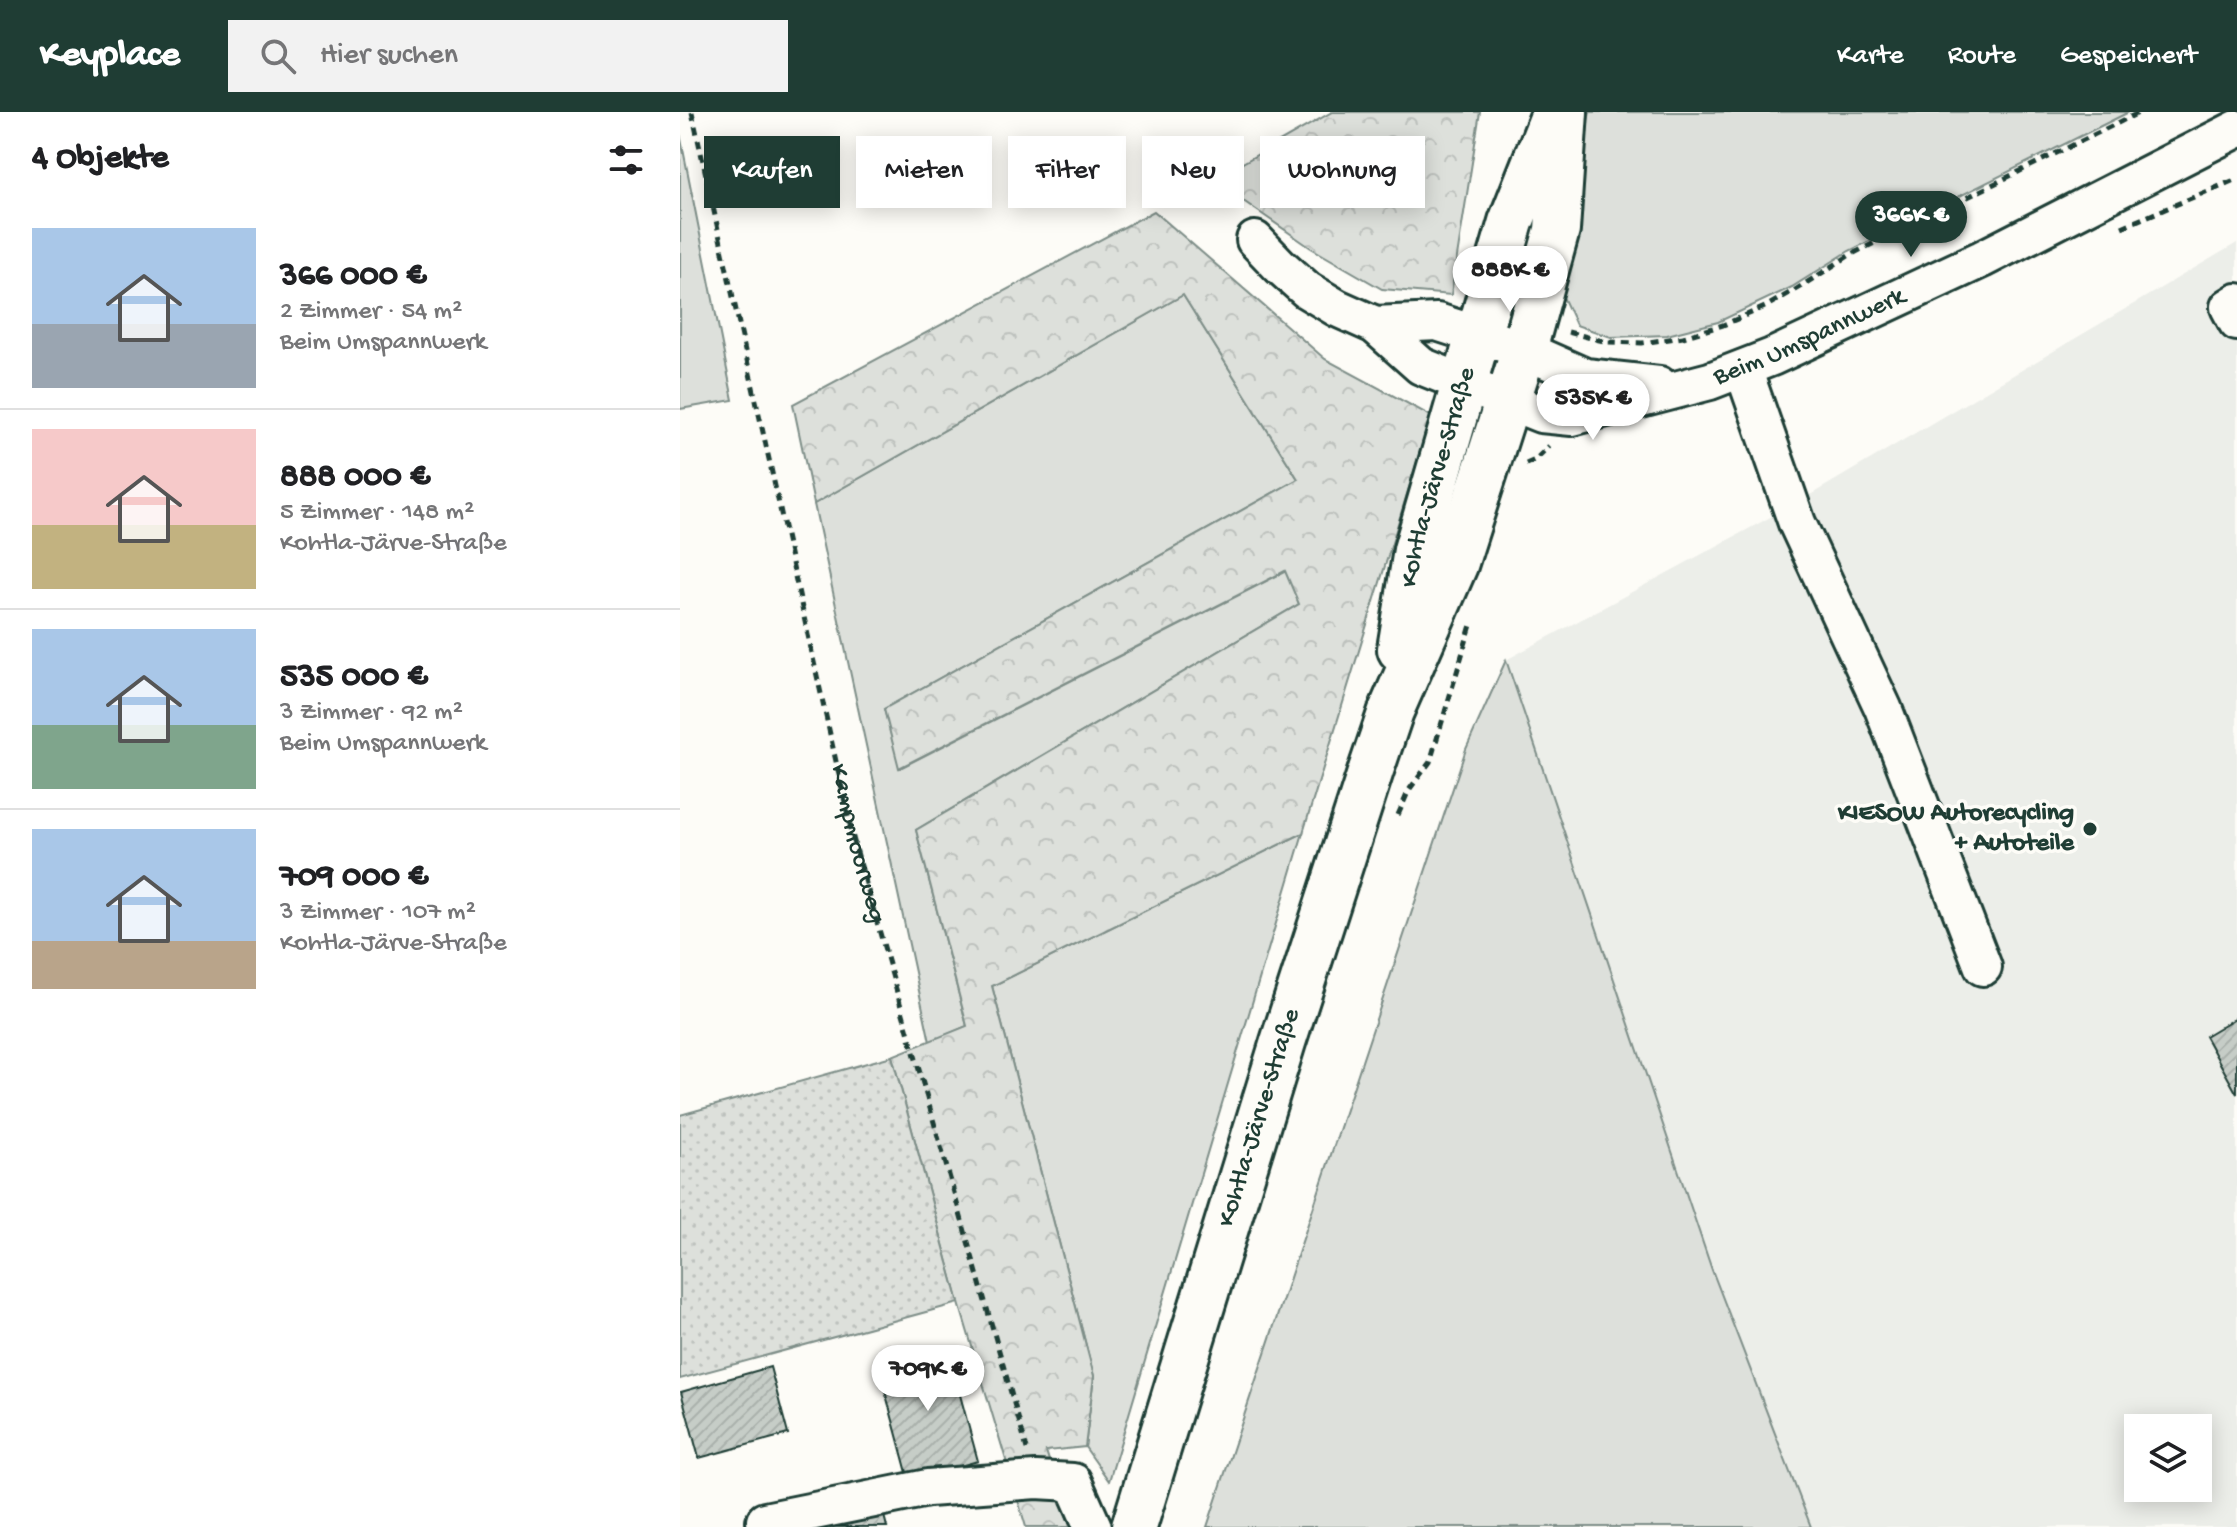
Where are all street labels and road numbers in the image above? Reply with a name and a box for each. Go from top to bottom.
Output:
street label: Beim Umspannwerk [1708,280,1912,394]
street label: Kohtla-Järve-Straße [1395,363,1484,590]
street label: Kampmoorweg [822,761,892,927]
street label: Kohtla-Järve-Straße [1212,1004,1308,1231]

